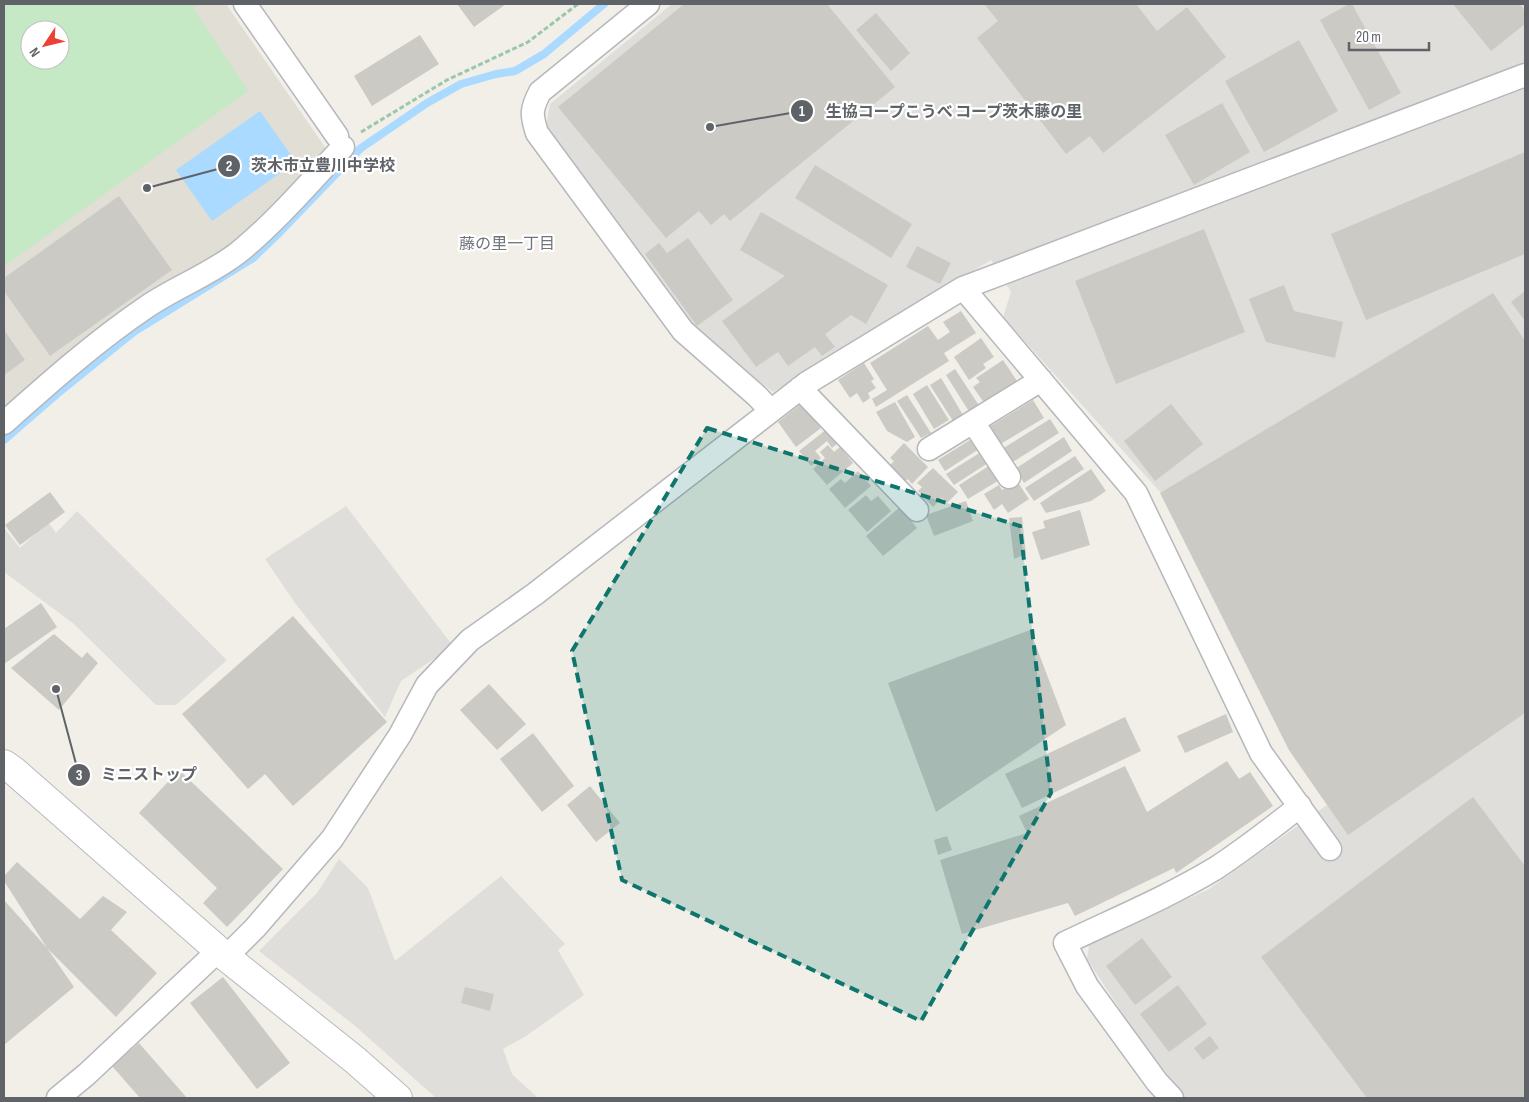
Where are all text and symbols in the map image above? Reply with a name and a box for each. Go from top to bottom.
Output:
north arrow [20,20,70,70]
scale bar [1349,20,1429,52]
text: 20 m [1356,28,1381,47]
text: N [26,44,44,60]
callout: 生協コープこうべ コープ茨木藤の里 [790,95,1093,126]
text: 1 [799,102,805,121]
text: 生協コープこうべ コープ茨木藤の里 [826,103,1082,122]
callout: 茨木市立豊川中学校 [216,150,405,181]
text: 2 [226,157,232,176]
text: 茨木市立豊川中学校 [251,157,395,176]
district label: 藤の里一丁目 [459,235,555,254]
callout: ミニストップ [66,759,207,790]
text: 3 [76,766,83,785]
text: ミニストップ [101,766,197,785]

